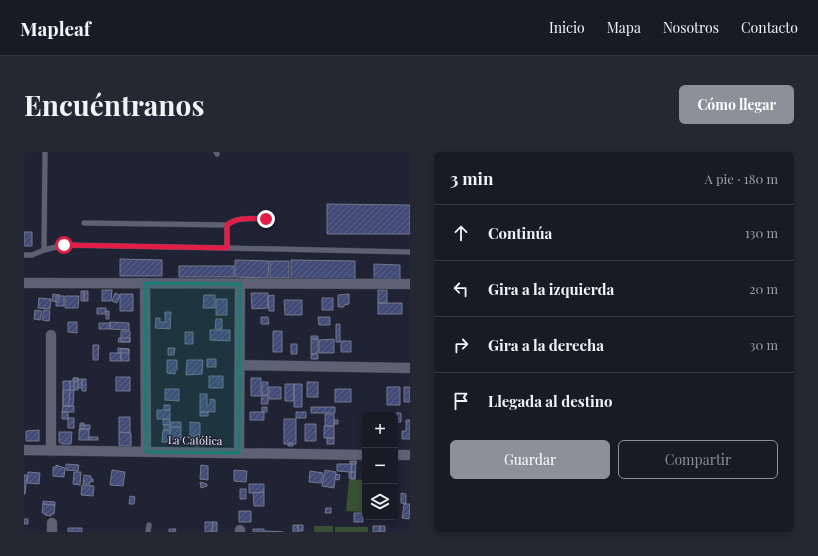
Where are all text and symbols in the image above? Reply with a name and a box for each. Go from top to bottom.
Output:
text: Mapleaf [20,15,91,41]
text: Inicio [549,18,585,37]
text: Mapa [607,18,641,37]
text: Nosotros [663,18,719,37]
text: Contacto [741,18,798,37]
button: Cómo llegar [679,85,794,124]
text: Encuéntranos [24,86,204,123]
text: 3 min [450,167,493,189]
text: A pie · 180 m [705,170,778,187]
route end [257,210,275,228]
icon: ahead [450,222,472,244]
text: Continúa [488,223,552,243]
text: 130 m [745,224,778,241]
route start [55,236,73,254]
icon: left [450,278,472,300]
text: Gira a la izquierda [488,279,614,299]
text: 20 m [749,280,778,297]
icon: right [450,334,472,356]
text: Gira a la derecha [488,335,604,355]
text: 30 m [750,336,778,353]
icon: arrive [450,390,472,412]
text: Llegada al destino [488,391,612,411]
map controls [362,412,398,520]
button: + [362,412,398,448]
street label: La Católica [168,432,223,448]
button: Guardar [450,440,610,479]
button: Compartir [618,440,778,479]
button: − [362,448,398,484]
button: layers [362,484,398,520]

